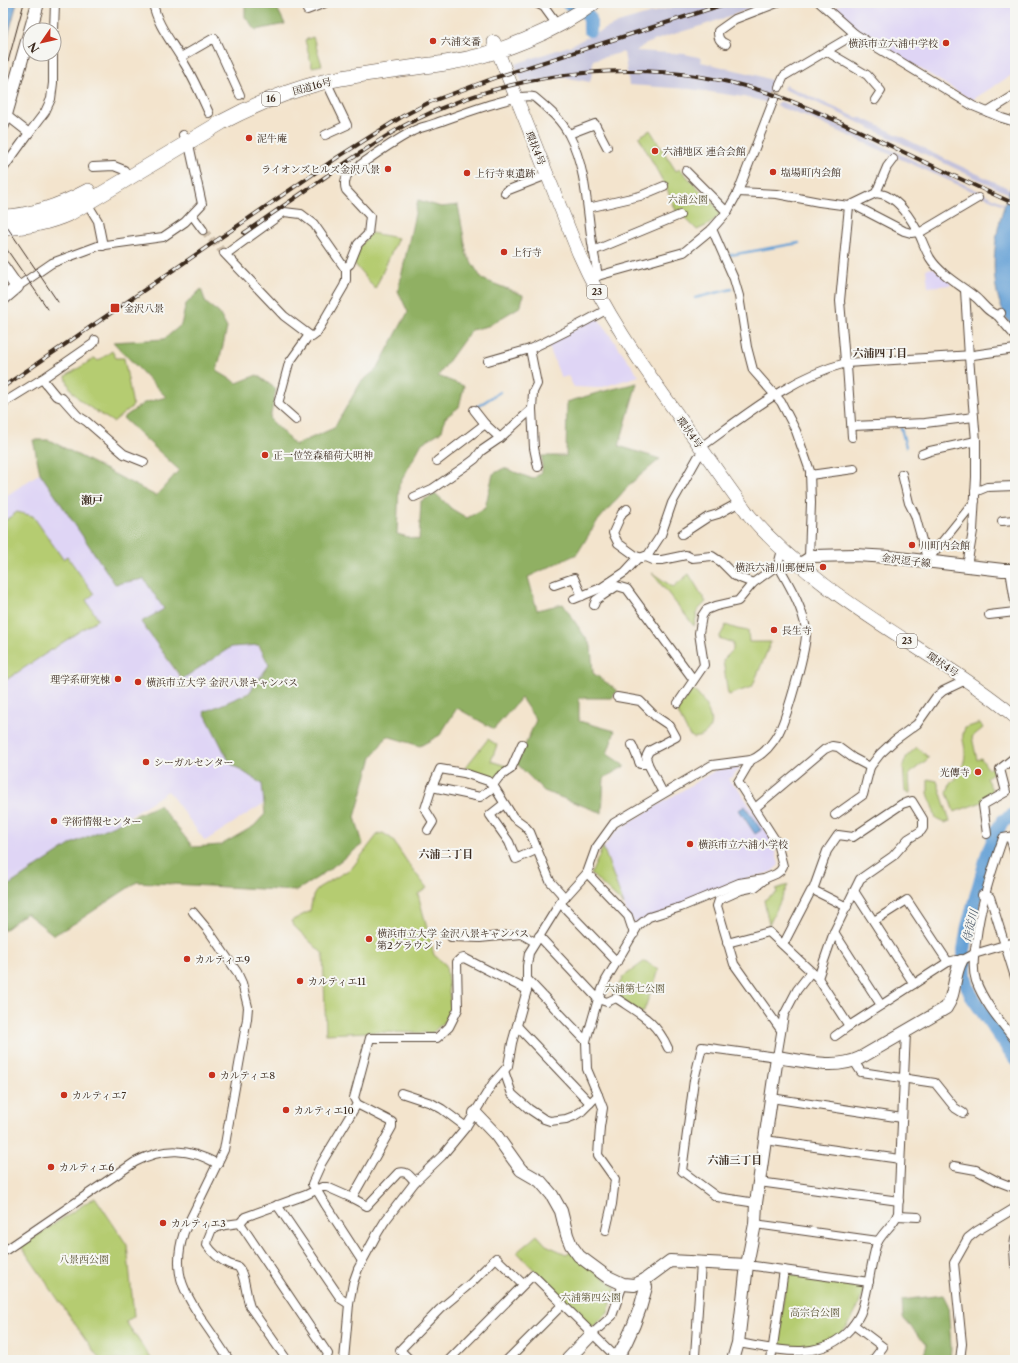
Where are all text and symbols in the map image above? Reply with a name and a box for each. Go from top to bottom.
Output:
north arrow [22,22,62,62]
place label: 六浦交番 [441,35,481,48]
marker: 六浦交番 [428,36,438,46]
place label: 横浜市立六浦中学校 [848,37,938,50]
marker: 横浜市立六浦中学校 [941,38,951,48]
text: N [25,39,42,55]
street label: 国道16号 [291,75,333,98]
road number: 16 [262,92,280,106]
street label: 環状4号 [523,129,548,167]
place label: 泥牛庵 [257,132,287,145]
marker: 泥牛庵 [244,133,254,143]
place label: 六浦地区 連合会館 [663,145,746,158]
marker: 六浦地区 連合会館 [650,146,660,156]
place label: ライオンズヒルズ金沢八景 [261,163,380,176]
marker: ライオンズヒルズ金沢八景 [383,164,393,174]
place label: 塩場町内会館 [781,166,841,179]
place label: 上行寺東遺跡 [475,167,535,180]
marker: 塩場町内会館 [768,167,778,177]
marker: 上行寺東遺跡 [462,168,472,178]
park label: 六浦公園 [668,193,708,206]
place label: 上行寺 [512,246,542,259]
marker: 上行寺 [499,247,509,257]
road number: 23 [587,285,607,299]
marker: 金沢八景 [109,302,121,314]
place label: 金沢八景 [124,302,164,315]
district label: 六浦四丁目 [853,346,908,360]
street label: 環状4号 [674,414,705,451]
place label: 正一位笠森稲荷大明神 [273,449,373,462]
marker: 正一位笠森稲荷大明神 [260,450,270,460]
district label: 瀬戸 [81,493,103,507]
place label: 川町内会館 [920,539,970,552]
marker: 川町内会館 [907,540,917,550]
street label: 金沢逗子線 [880,551,932,570]
place label: 横浜六浦川郵便局 [735,561,815,574]
marker: 横浜六浦川郵便局 [818,562,828,572]
place label: 長生寺 [782,624,812,637]
marker: 長生寺 [769,625,779,635]
road number: 23 [897,634,917,648]
street label: 環状4号 [924,649,961,680]
place label: 理学系研究棟 [50,673,110,686]
marker: 理学系研究棟 [113,674,123,684]
place label: 横浜市立大学 金沢八景キャンパス [146,676,298,689]
marker: 横浜市立大学 金沢八景キャンパス [133,677,143,687]
place label: シーガルセンター [154,756,233,769]
marker: シーガルセンター [141,757,151,767]
place label: 光傳寺 [940,766,970,779]
marker: 光傳寺 [973,767,983,777]
place label: 学術情報センター [62,815,142,828]
marker: 学術情報センター [49,816,59,826]
place label: 横浜市立六浦小学校 [698,838,788,851]
marker: 横浜市立六浦小学校 [685,839,695,849]
district label: 六浦二丁目 [419,847,474,861]
water label: 侍従川 [959,907,981,944]
place label: 横浜市立大学 金沢八景キャンパス 第2グラウンド [377,927,529,952]
marker: 横浜市立大学 金沢八景キャンパス 第2グラウンド [364,934,374,944]
place label: カルティエ9 [195,953,250,966]
marker: カルティエ9 [182,954,192,964]
place label: カルティエ11 [308,975,366,988]
marker: カルティエ11 [295,976,305,986]
park label: 六浦第七公園 [605,982,665,995]
place label: カルティエ8 [220,1069,275,1082]
marker: カルティエ8 [207,1070,217,1080]
place label: カルティエ7 [72,1089,126,1102]
marker: カルティエ7 [59,1090,69,1100]
place label: カルティエ10 [294,1104,354,1117]
marker: カルティエ10 [281,1105,291,1115]
district label: 六浦三丁目 [708,1153,763,1167]
place label: カルティエ6 [59,1161,114,1174]
marker: カルティエ6 [46,1162,56,1172]
place label: カルティエ3 [171,1217,226,1230]
marker: カルティエ3 [158,1218,168,1228]
park label: 八景西公園 [59,1253,109,1266]
park label: 六浦第四公園 [561,1291,621,1304]
park label: 高宗台公園 [790,1306,840,1319]

